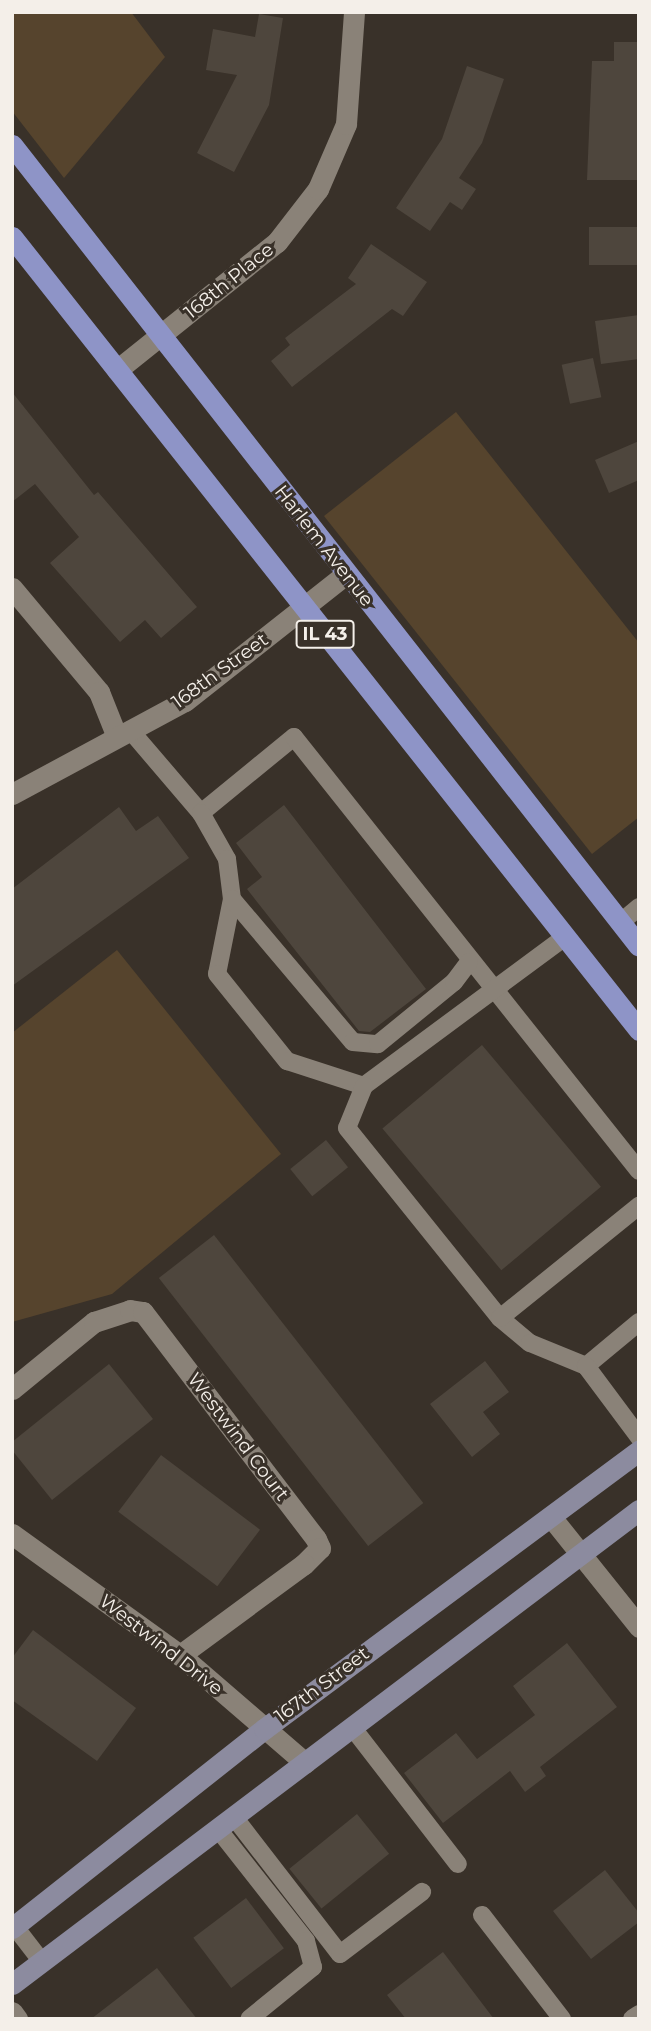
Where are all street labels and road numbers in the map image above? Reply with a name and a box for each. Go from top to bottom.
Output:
street label: 168th Place [180,238,278,324]
street label: Harlem Avenue [270,481,378,611]
road number: IL 43 [295,620,355,648]
street label: 168th Street [167,628,273,714]
street label: Westwind Court [182,1369,294,1505]
street label: Westwind Drive [95,1590,227,1700]
street label: 167th Street [270,1642,374,1728]

